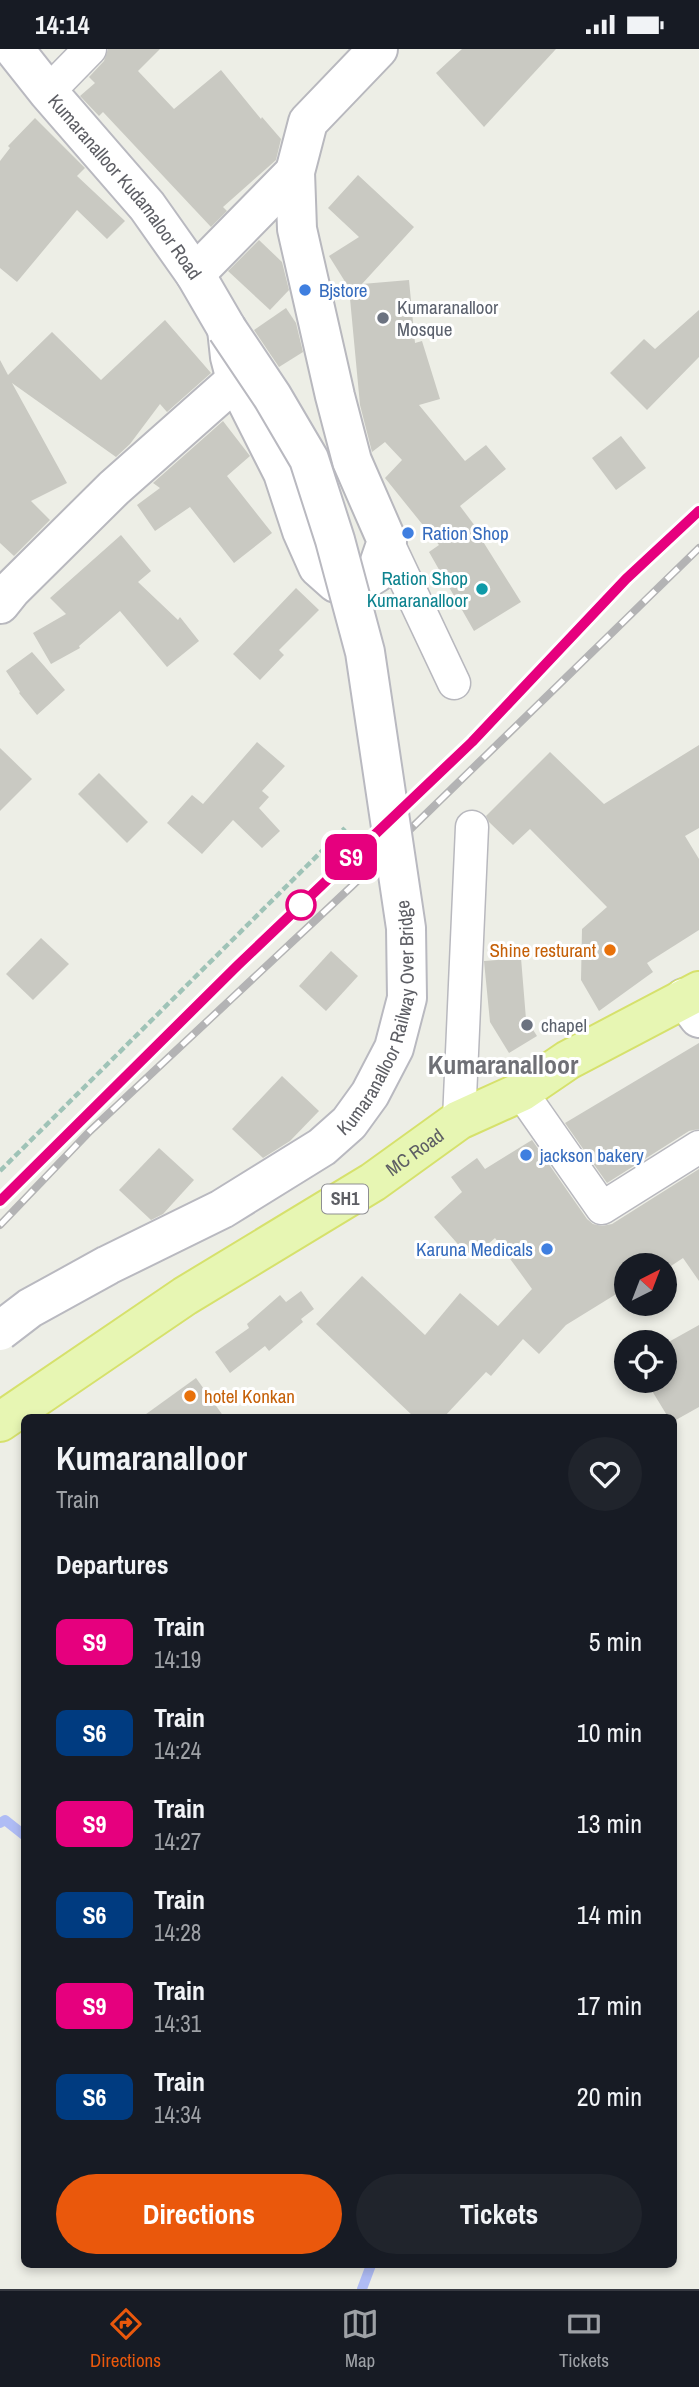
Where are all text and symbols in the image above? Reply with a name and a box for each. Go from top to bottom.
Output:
text: 14:14 [35,7,90,42]
street label: Kumaranalloor Kudamaloor Road [42,88,208,285]
place label: Bjstore [319,277,368,303]
marker: Bjstore [297,282,313,298]
place label: Kumaranalloor Mosque [397,294,499,342]
marker: Kumaranalloor Mosque [375,310,391,326]
place label: Ration Shop [422,520,509,546]
marker: Ration Shop [400,525,416,541]
place label: Ration Shop Kumaranalloor [367,565,469,613]
marker: Ration Shop Kumaranalloor [474,581,490,597]
line badge: S9 [320,834,382,880]
text: S9 [339,841,363,873]
unlabelled marker [286,890,316,920]
street label: Kumaranalloor Railway Over Bridge [331,899,420,1141]
place label: Shine resturant [489,937,597,963]
marker: Shine resturant [602,942,618,958]
place label: chapel [541,1012,587,1038]
marker: chapel [519,1017,535,1033]
district label: Kumaranalloor [428,1047,579,1082]
street label: MC Road [380,1122,449,1182]
place label: jackson bakery [539,1142,644,1168]
marker: jackson bakery [518,1147,534,1163]
road number: SH1 [322,1184,368,1213]
place label: Karuna Medicals [416,1236,533,1262]
marker: Karuna Medicals [539,1241,555,1257]
north arrow [614,1253,677,1316]
map controls [614,1253,677,1393]
button: locate [614,1330,677,1393]
place label: hotel Konkan [204,1383,295,1409]
marker: hotel Konkan [182,1388,198,1404]
text: Kumaranalloor [56,1436,247,1480]
button: heart [568,1437,642,1511]
text: Train [56,1484,99,1515]
text: Departures [56,1547,169,1582]
text: Train [154,1609,205,1644]
text: 5 min [589,1624,642,1659]
text: S9 [82,1626,107,1658]
text: 14:19 [154,1644,201,1675]
text: Train [154,1700,205,1735]
text: 10 min [577,1715,642,1750]
text: S6 [82,1717,107,1749]
text: 14:24 [154,1735,201,1766]
text: Train [154,1791,205,1826]
text: 13 min [577,1806,642,1841]
text: S9 [82,1808,107,1840]
text: 14:27 [154,1826,201,1857]
text: Train [154,1882,205,1917]
text: 14 min [577,1897,642,1932]
text: S6 [82,1899,107,1931]
text: 14:28 [154,1917,201,1948]
text: Train [154,1973,205,2008]
text: 17 min [577,1988,642,2023]
text: S9 [82,1990,107,2022]
text: 14:31 [154,2008,201,2039]
text: Train [154,2064,205,2099]
text: 20 min [577,2079,642,2114]
text: S6 [82,2081,107,2113]
text: 14:34 [154,2099,201,2130]
button: Directions [56,2174,342,2254]
button: Tickets [356,2174,642,2254]
tab: Directions [90,2305,161,2373]
tab: Map [341,2305,379,2373]
tab: Tickets [559,2305,609,2373]

